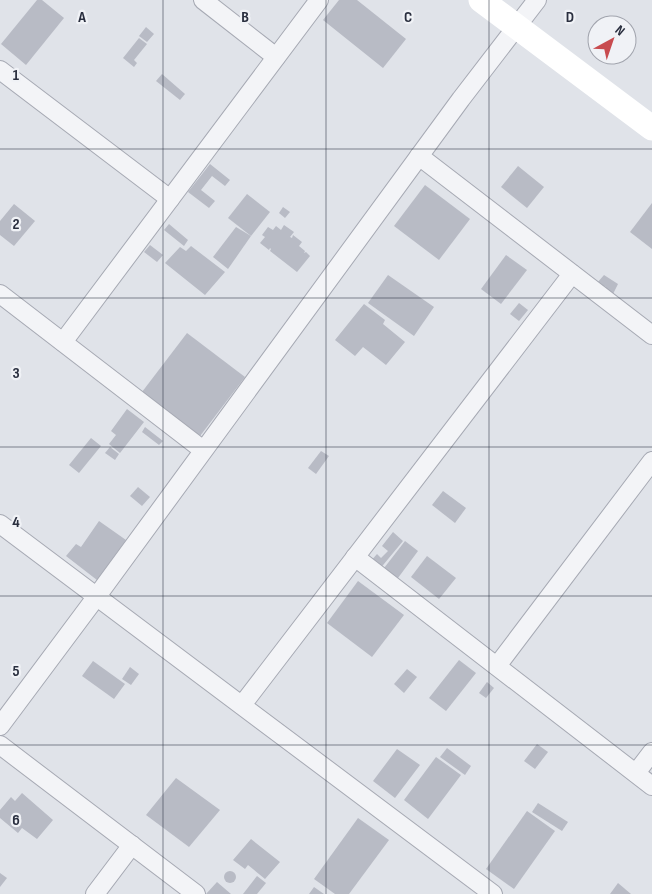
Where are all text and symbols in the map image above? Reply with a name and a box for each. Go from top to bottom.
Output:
text: A [77,8,86,27]
text: B [241,8,249,27]
text: C [404,8,412,27]
text: D [566,8,574,27]
north arrow [587,15,637,65]
text: N [612,22,628,39]
text: 1 [13,66,20,85]
text: 2 [12,215,20,234]
text: 3 [12,364,20,383]
text: 4 [12,513,20,532]
text: 5 [12,662,20,681]
text: 6 [12,811,20,830]

